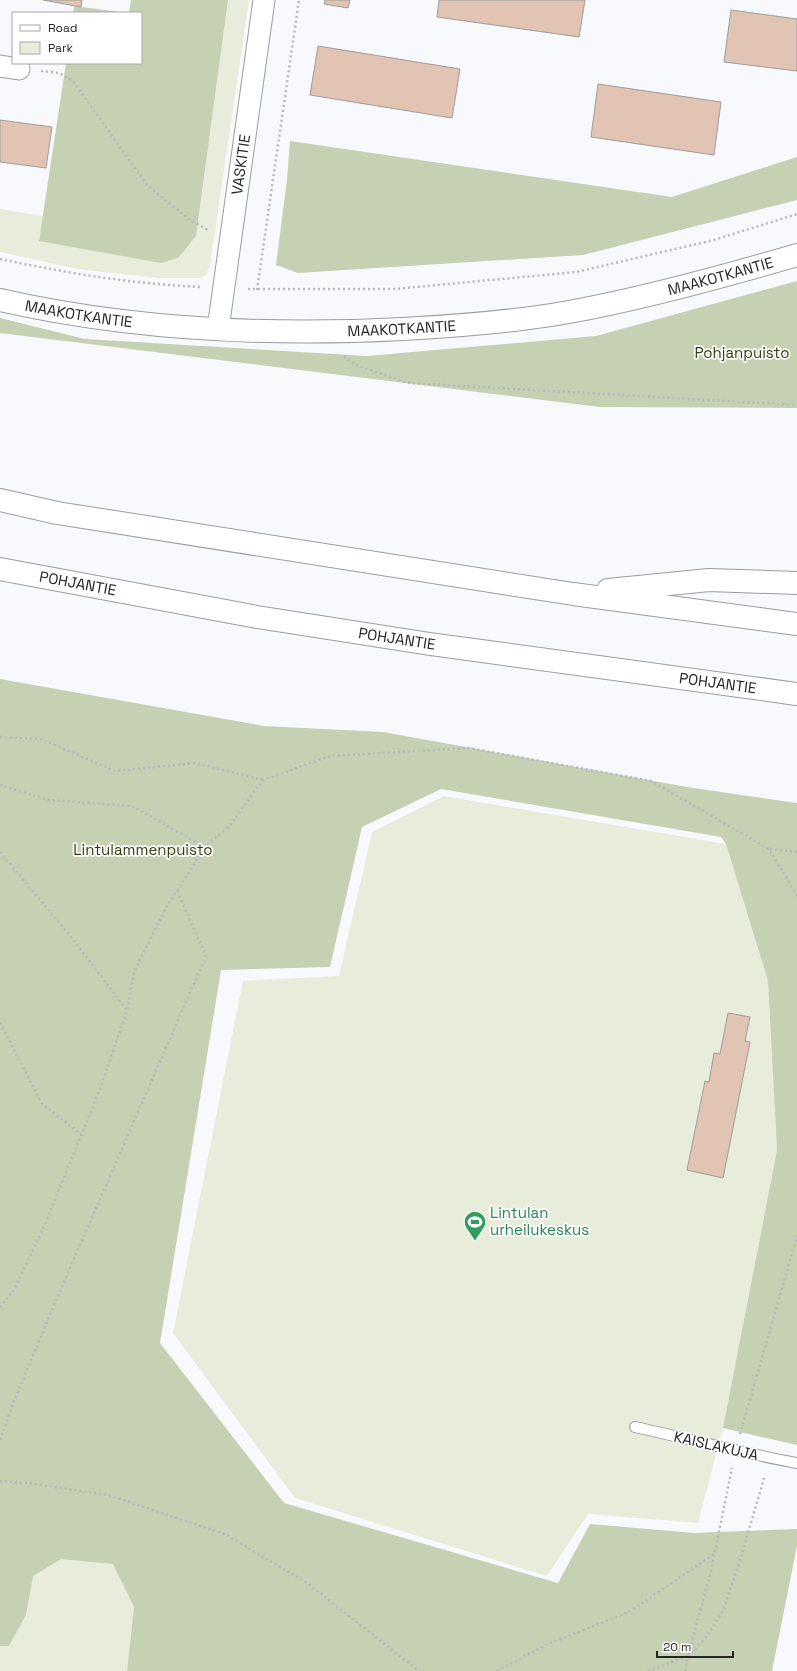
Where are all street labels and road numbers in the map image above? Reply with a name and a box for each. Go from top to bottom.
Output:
street label: VASKITIE [227,133,254,196]
street label: MAAKOTKANTIE [666,252,775,299]
street label: MAAKOTKANTIE [23,296,134,331]
street label: MAAKOTKANTIE [347,316,456,340]
street label: POHJANTIE [38,567,118,599]
street label: POHJANTIE [357,623,437,654]
street label: POHJANTIE [678,668,758,697]
street label: KAISLAKUJA [672,1427,761,1465]

